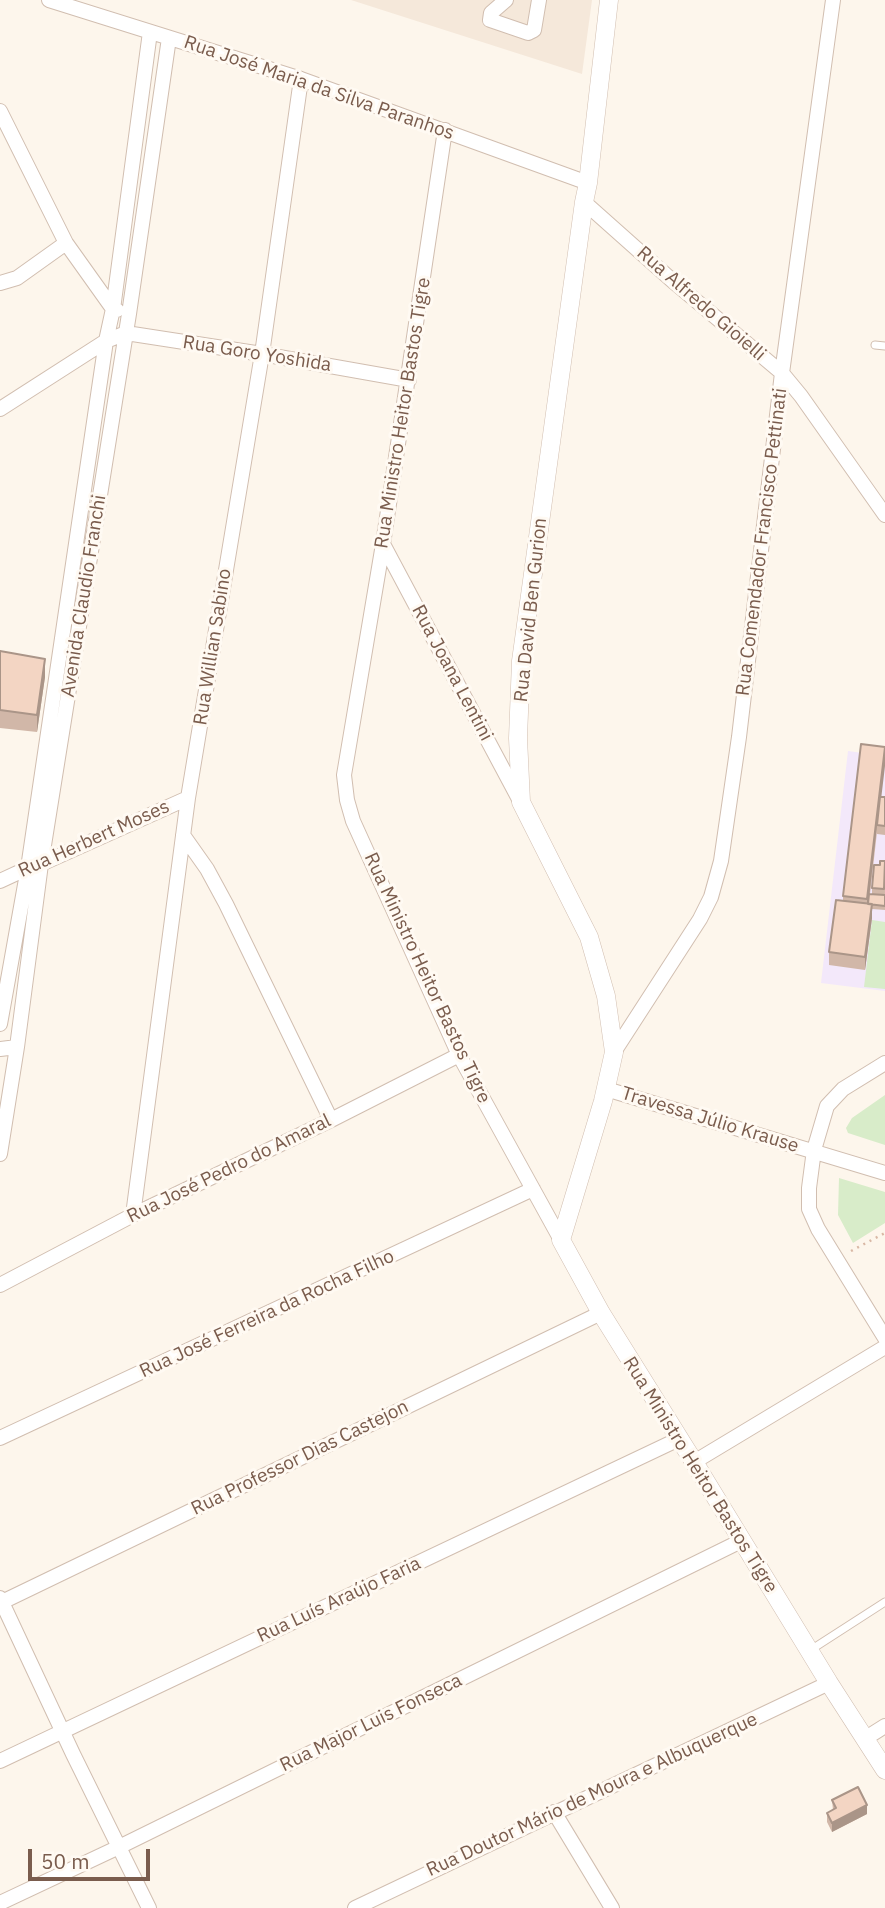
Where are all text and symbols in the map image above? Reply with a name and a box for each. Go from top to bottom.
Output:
street label: Rua José Maria da Silva Paranhos [181,31,457,145]
street label: Rua Alfredo Gioielli [632,242,770,366]
street label: Rua Ministro Heitor Bastos Tigre [370,276,436,550]
street label: Rua Goro Yoshida [181,331,333,377]
street label: Rua Comendador Francisco Pettinati [732,387,792,697]
street label: Avenida Claudio Franchi [57,493,111,699]
street label: Rua David Ben Gurion [510,517,552,703]
street label: Rua Willian Sabino [189,567,237,727]
street label: Rua Joana Lentini [406,601,498,745]
street label: Rua Herbert Moses [15,795,173,883]
street label: Rua Ministro Heitor Bastos Tigre [359,849,495,1107]
street label: Travessa Júlio Krause [618,1082,802,1158]
street label: Rua José Pedro do Amaral [123,1110,335,1228]
street label: Rua José Ferreira da Rocha Filho [136,1245,398,1383]
street label: Rua Ministro Heitor Bastos Tigre [618,1353,782,1597]
street label: Rua Professor Dias Castejon [188,1395,412,1521]
street label: Rua Luís Araújo Faria [254,1552,424,1648]
street label: Rua Major Luis Fonseca [276,1669,466,1777]
street label: Rua Doutor Mário de Moura e Albuquerque [423,1708,761,1882]
scale bar [32,1834,154,1878]
text: 50 m [41,1847,90,1875]

